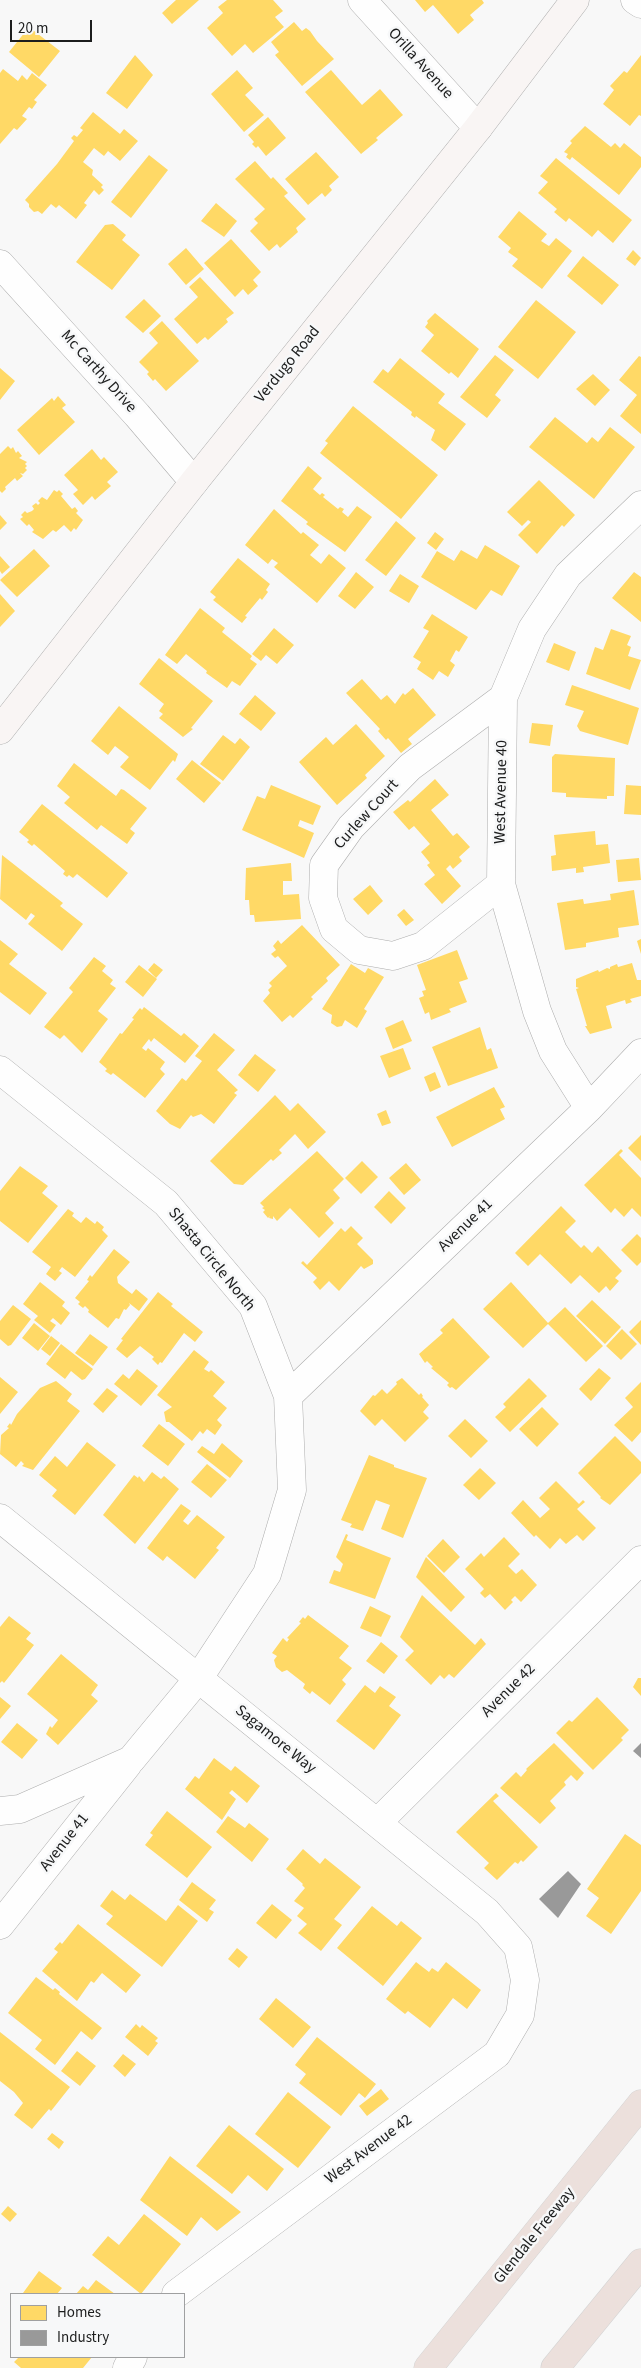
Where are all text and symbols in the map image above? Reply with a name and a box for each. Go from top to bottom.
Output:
scale bar [12,10,95,42]
text: 20 m [18,18,48,39]
street label: Orilla Avenue [383,25,457,103]
street label: Verdugo Road [251,323,325,407]
street label: Mc Carthy Drive [56,327,140,417]
street label: West Avenue 40 [491,740,513,844]
street label: Curlew Court [331,776,403,854]
street label: Avenue 41 [435,1195,497,1257]
street label: Shasta Circle North [163,1204,259,1316]
street label: Avenue 42 [478,1660,540,1722]
street label: Sagamore Way [231,1701,319,1779]
street label: Avenue 41 [36,1810,94,1876]
street label: West Avenue 42 [322,2111,416,2189]
street label: Glendale Freeway [490,2184,580,2288]
legend [10,2293,185,2358]
text: Homes [57,2302,101,2323]
text: Industry [57,2327,109,2348]

